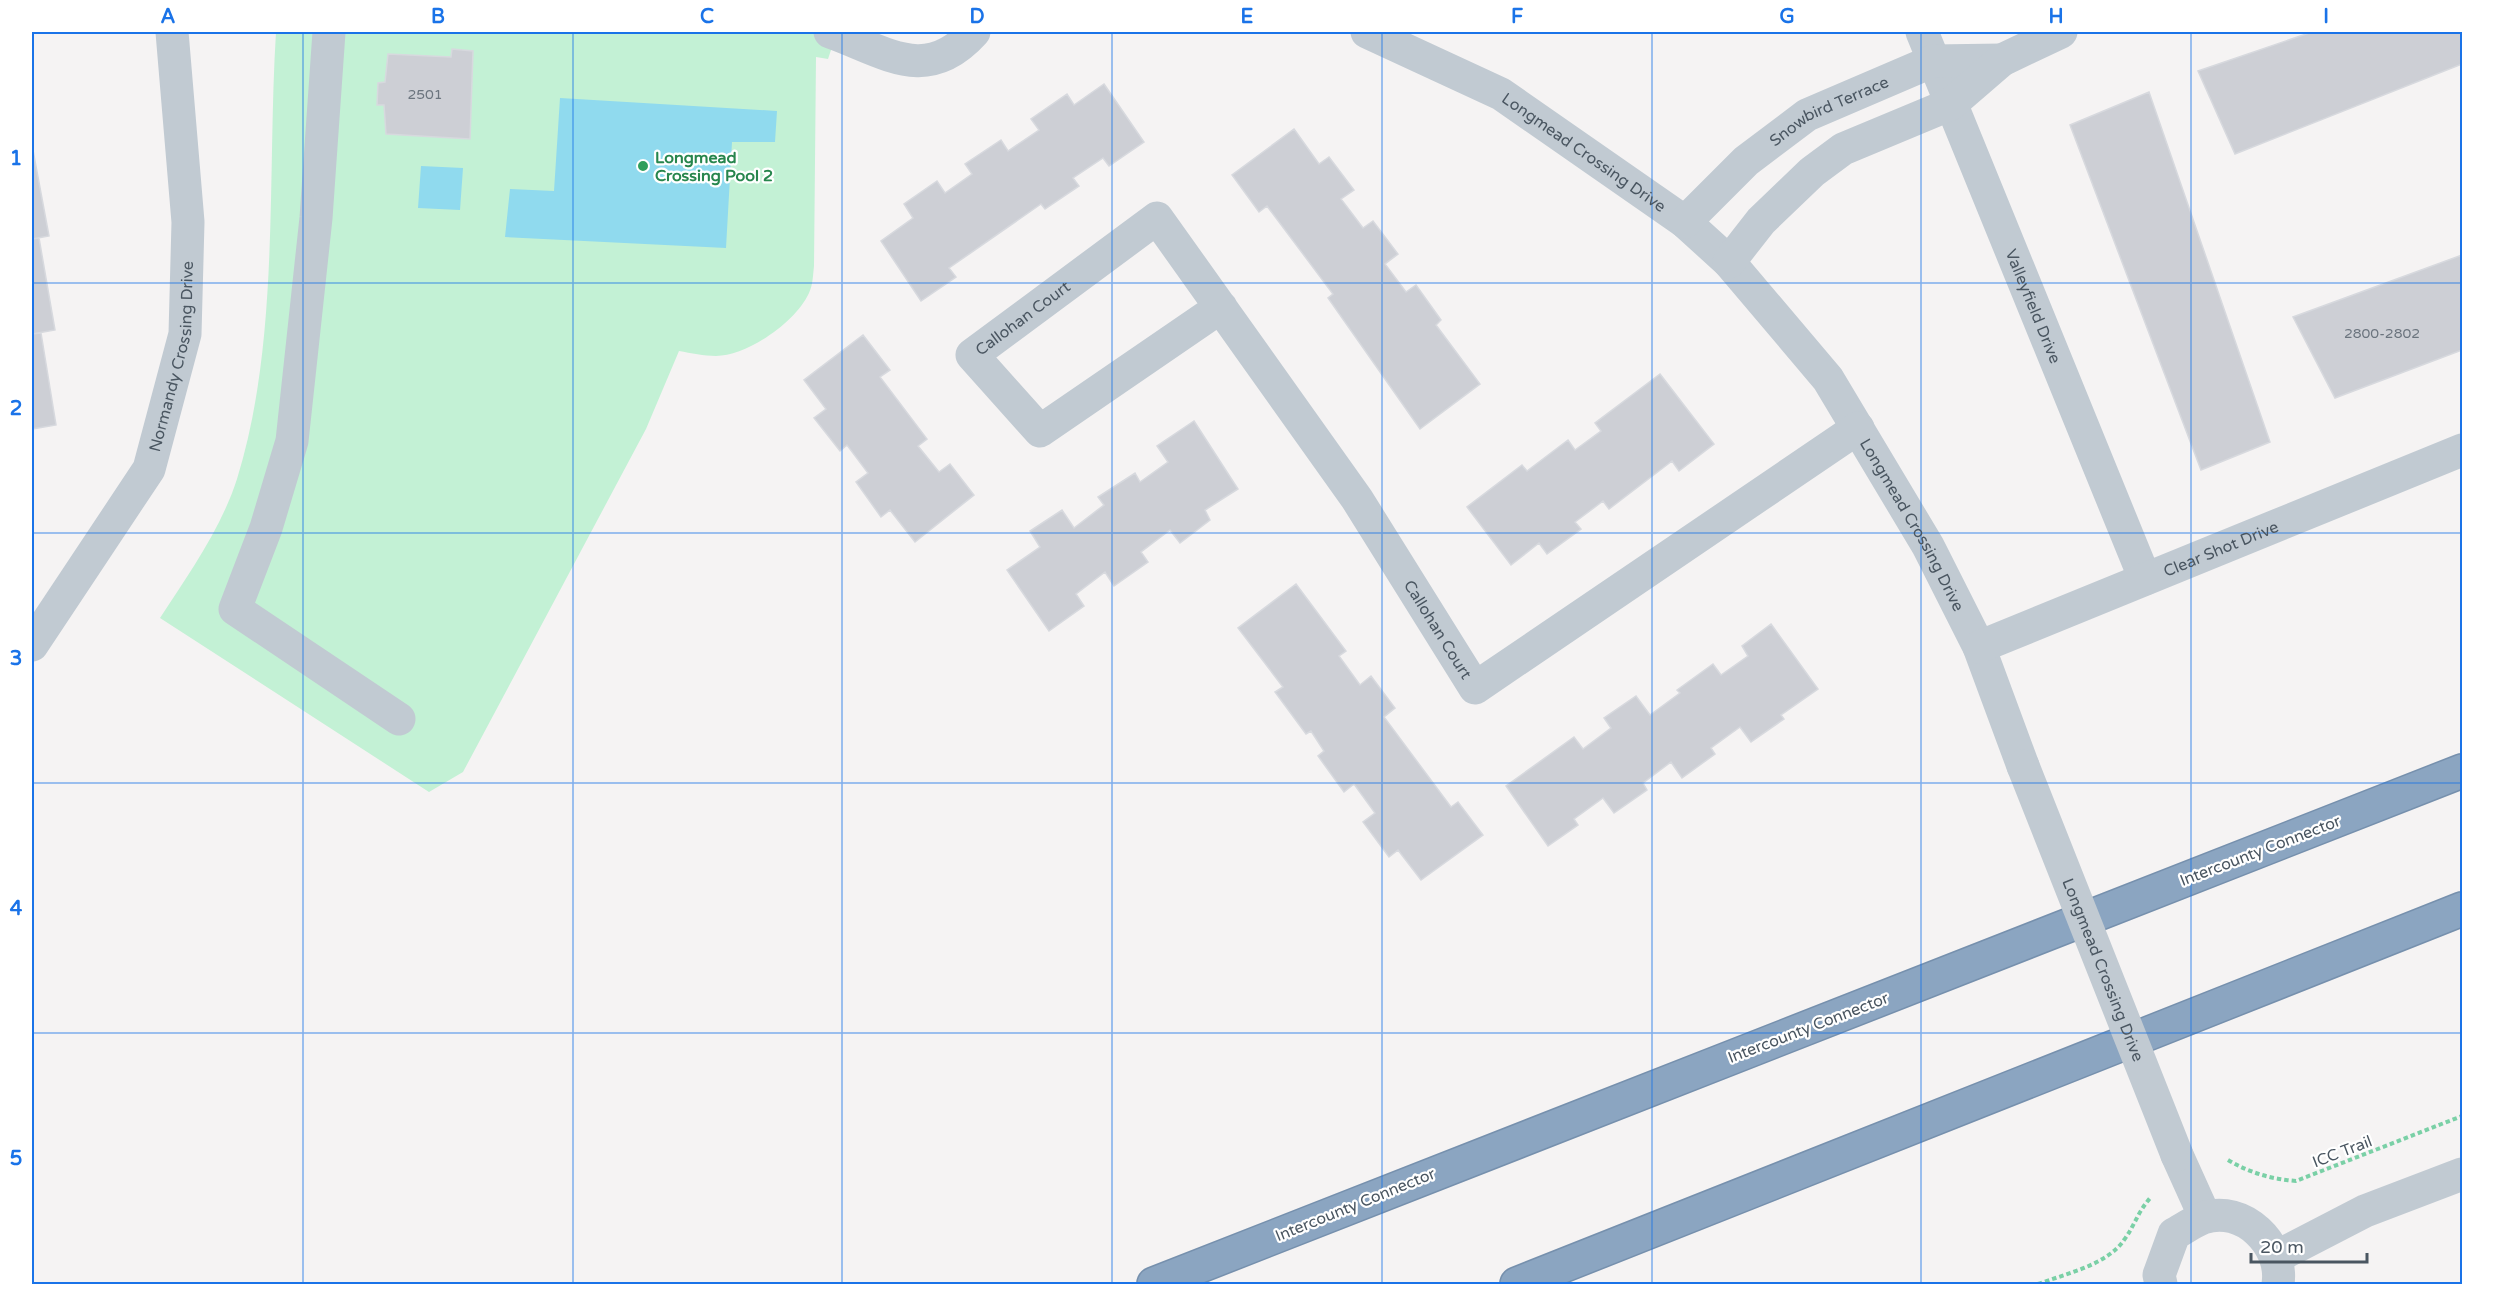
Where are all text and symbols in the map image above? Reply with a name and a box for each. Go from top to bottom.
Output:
text: A [161,5,176,29]
text: B [431,5,445,29]
text: C [700,5,714,29]
text: D [969,5,985,29]
text: E [1241,5,1254,29]
text: F [1511,5,1523,29]
text: G [1779,5,1795,29]
text: H [2048,5,2064,29]
text: I [2323,5,2329,29]
street label: Snowbird Terrace [1766,72,1892,151]
house number: 2501 [407,86,443,103]
street label: Longmead Crossing Drive [1498,89,1670,217]
text: 1 [10,147,22,171]
place label: Longmead Crossing Pool 2 [655,148,773,186]
marker: Longmead Crossing Pool 2 [636,159,650,173]
street label: Valleyfield Drive [2001,246,2065,367]
street label: Normandy Crossing Drive [145,261,198,454]
street label: Callohan Court [972,277,1074,360]
house number: 2800-2802 [2344,325,2420,342]
text: 2 [10,397,22,421]
street label: Longmead Crossing Drive [1855,435,1968,615]
street label: Clear Shot Drive [2161,517,2281,582]
street label: Callohan Court [1399,576,1476,683]
text: 3 [10,647,22,671]
street label: Intercounty Connector [2177,811,2344,891]
street label: Longmead Crossing Drive [2057,876,2148,1064]
text: 4 [10,897,23,921]
street label: Intercounty Connector [1725,988,1892,1068]
street label: ICC Trail [2310,1131,2375,1172]
text: 5 [10,1147,22,1171]
street label: Intercounty Connector [1272,1163,1439,1246]
scale bar [2251,1226,2366,1264]
text: 20 m [2260,1236,2304,1258]

